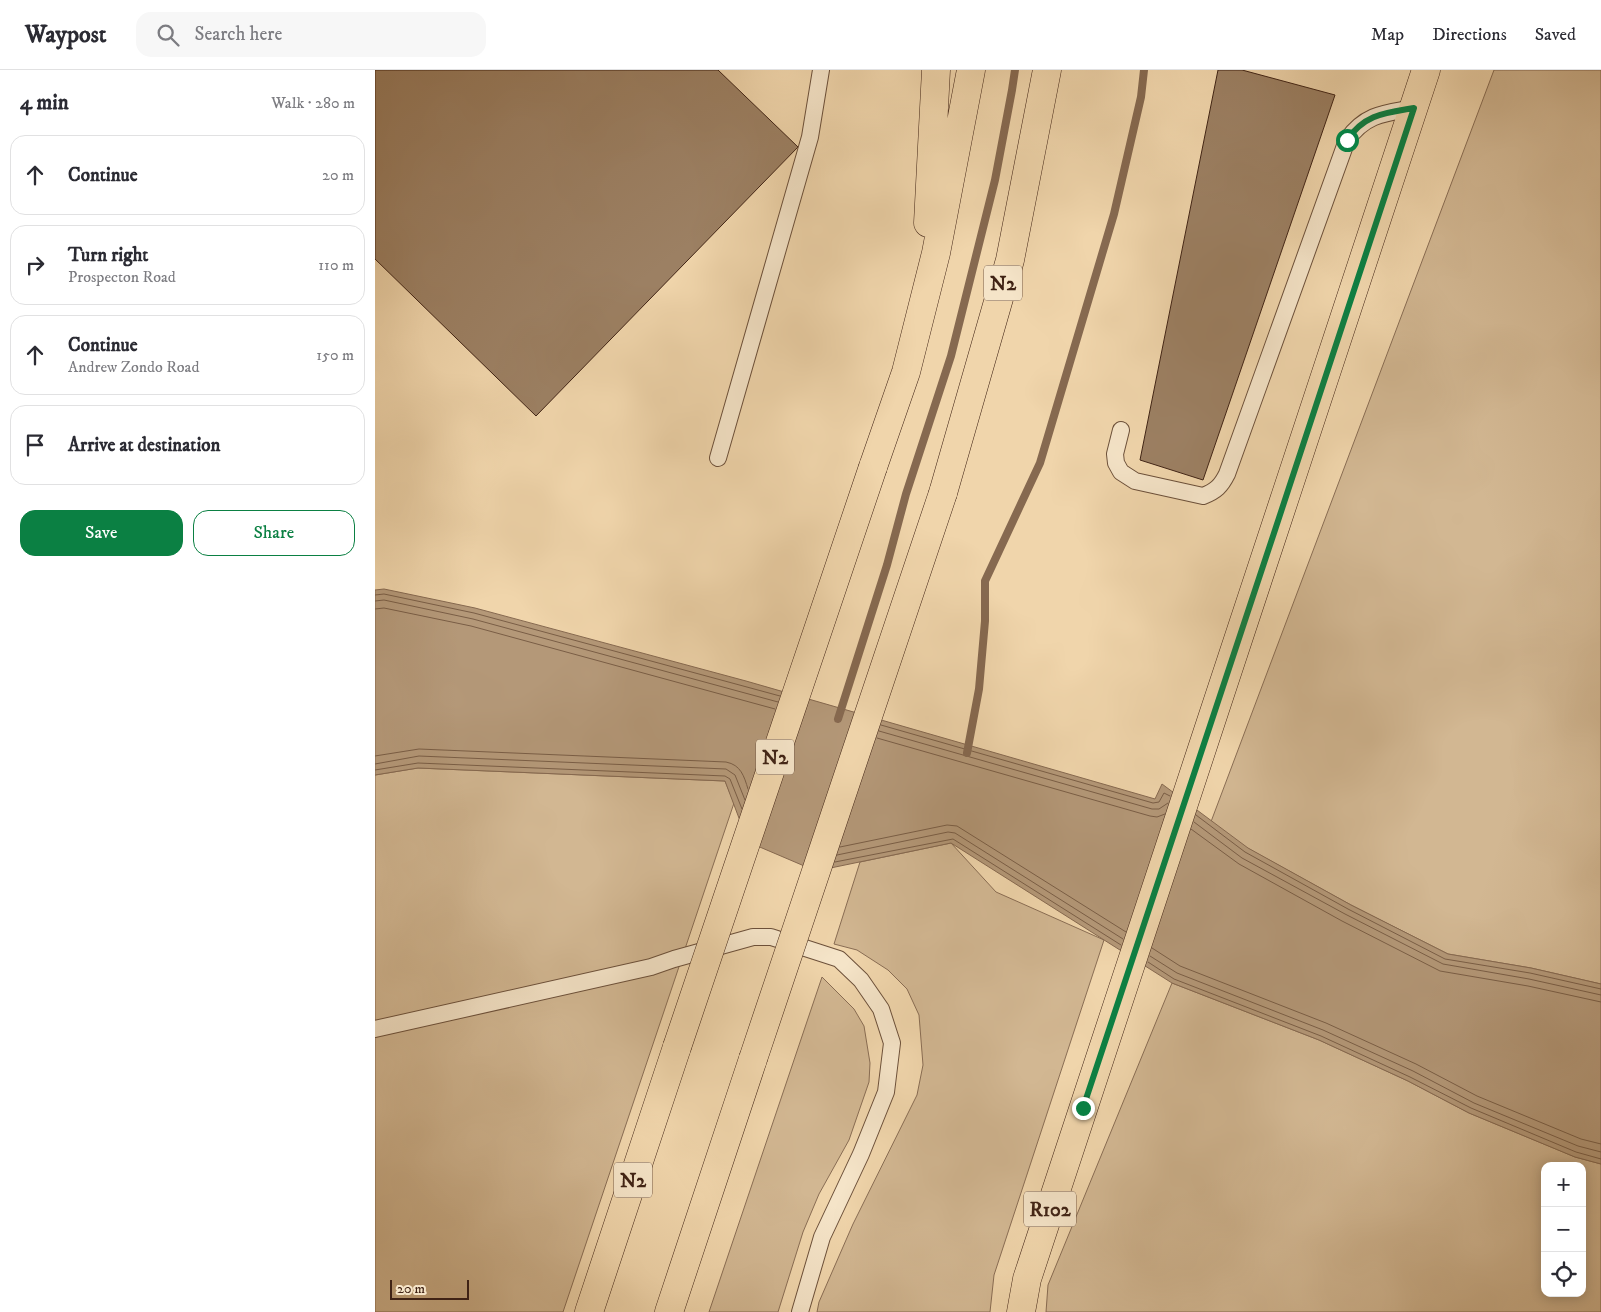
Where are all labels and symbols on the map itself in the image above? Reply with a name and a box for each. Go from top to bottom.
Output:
route start [1336,129,1359,152]
road number: N2 [984,266,1022,300]
road number: N2 [756,740,794,774]
route end [1072,1097,1095,1120]
road number: N2 [614,1162,652,1198]
road number: R102 [1024,1192,1076,1226]
scale bar [390,1277,469,1300]

